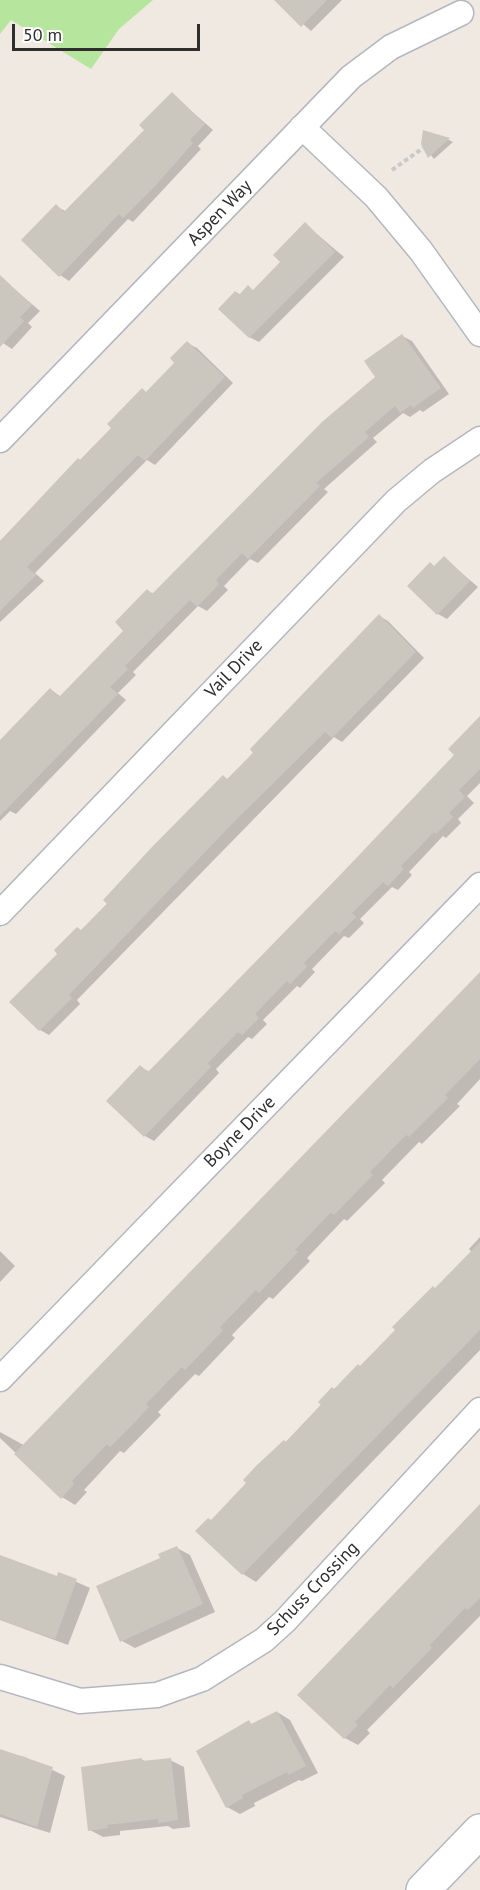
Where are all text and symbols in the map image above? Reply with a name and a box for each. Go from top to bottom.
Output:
scale bar [15,12,202,50]
text: 50 m [23,23,62,46]
street label: Aspen Way [183,176,257,250]
street label: Vail Drive [201,635,267,703]
street label: Boyne Drive [200,1092,280,1172]
street label: Schuss Crossing [263,1537,363,1641]

